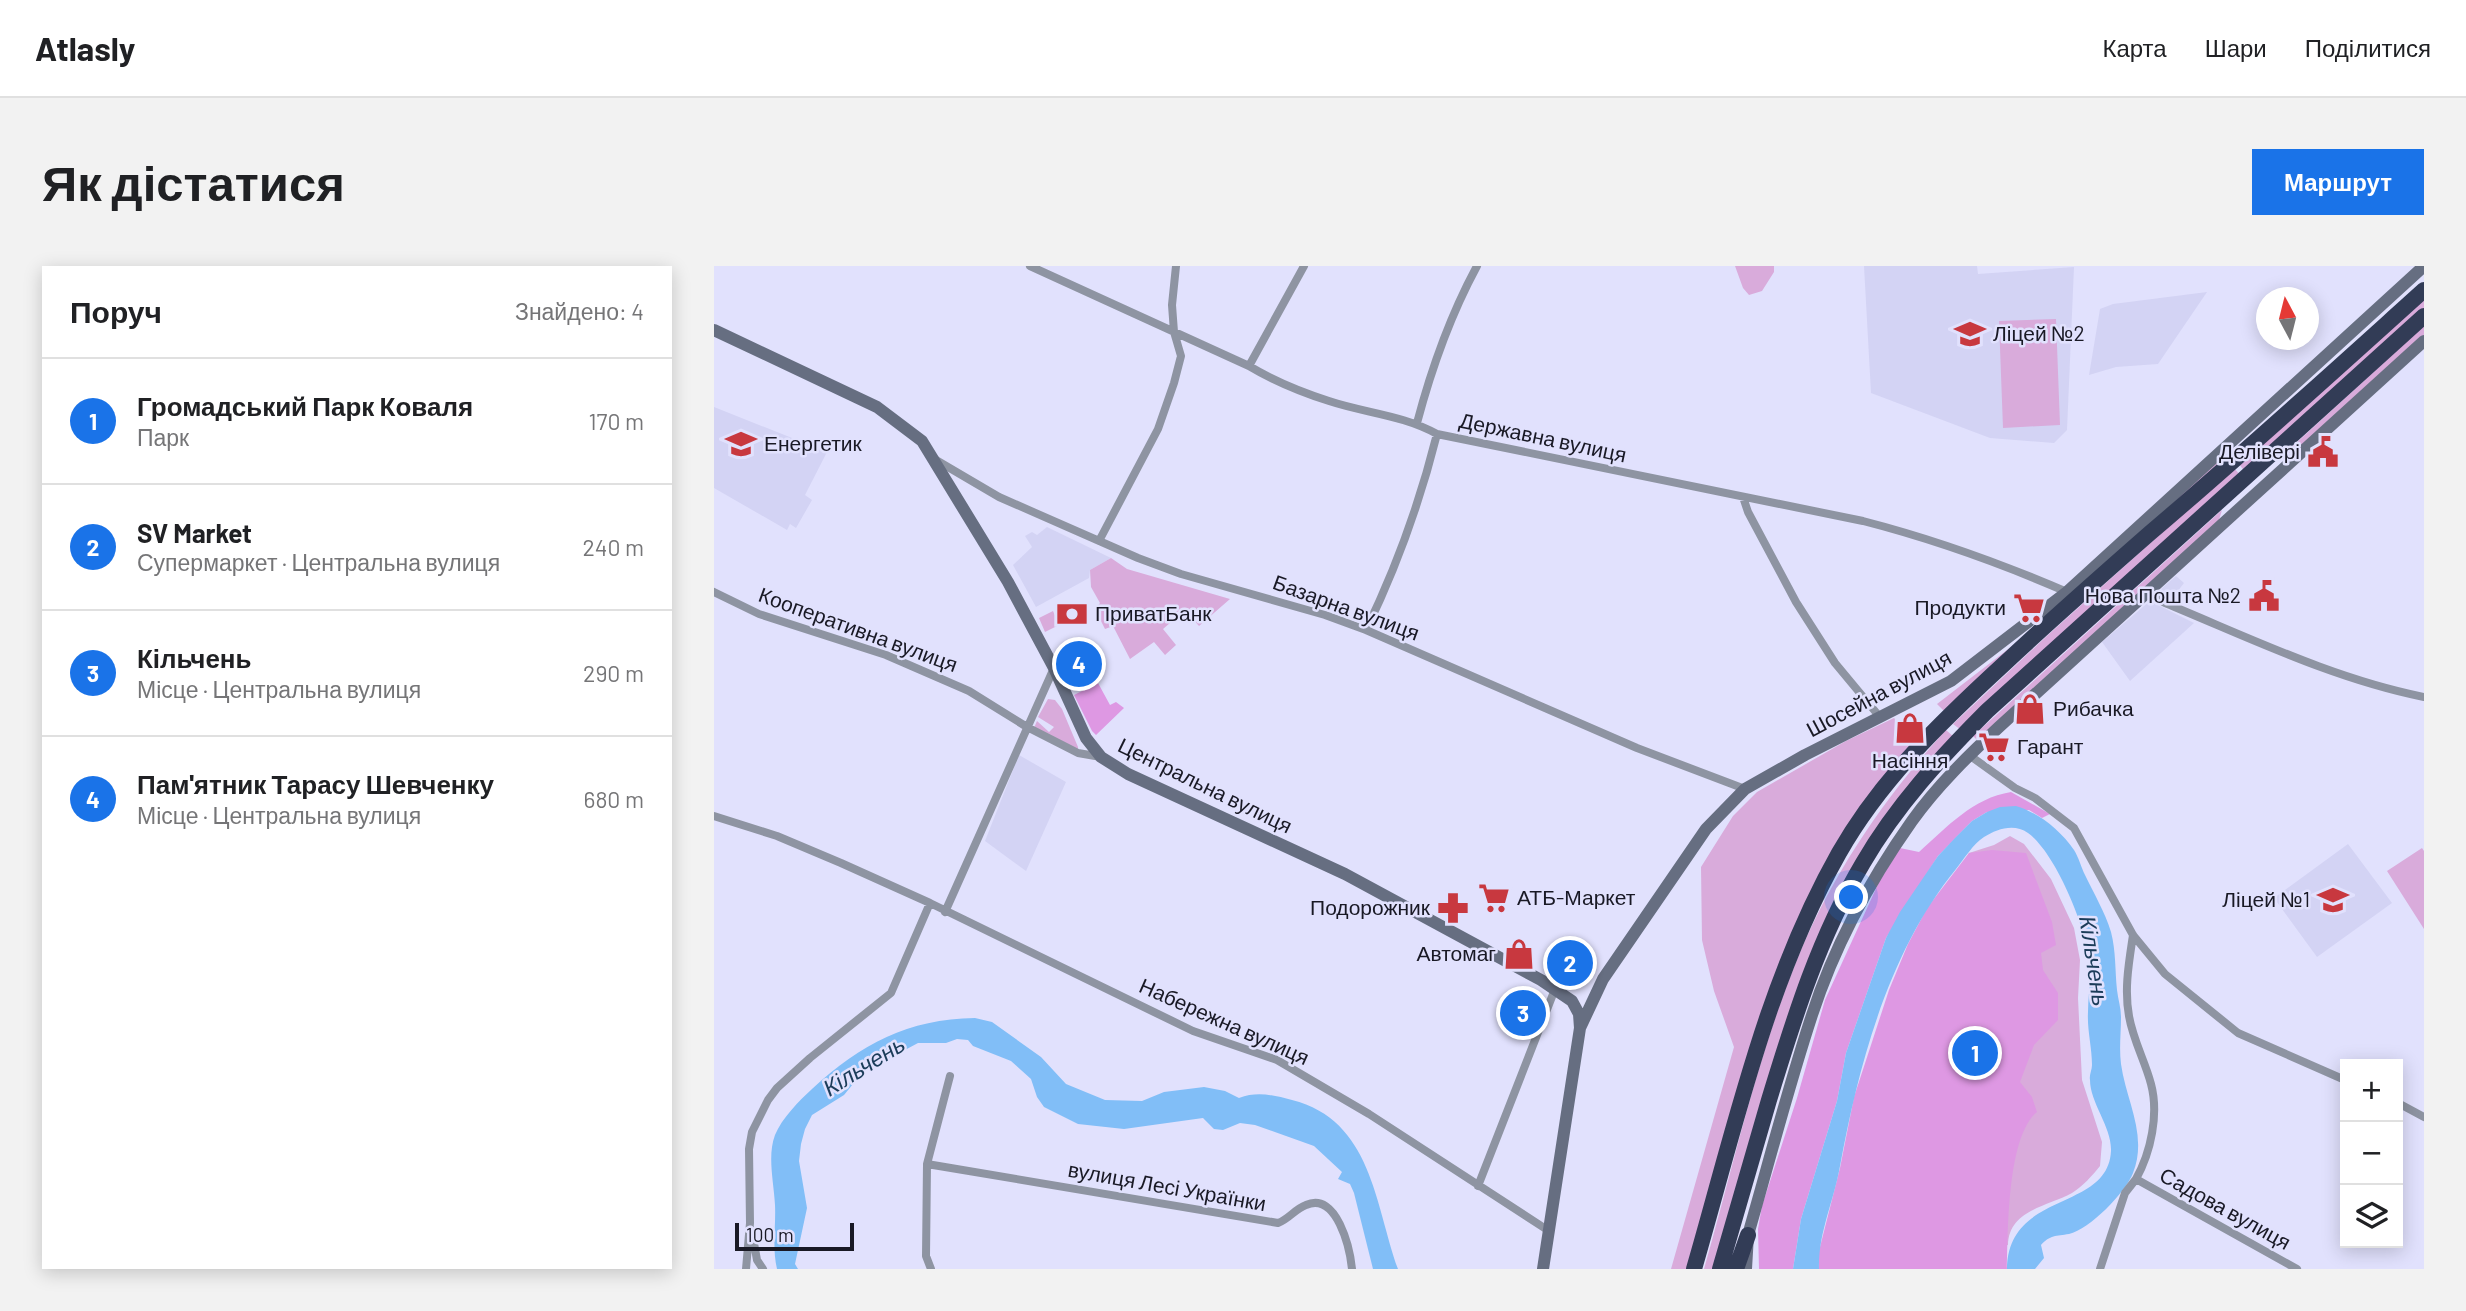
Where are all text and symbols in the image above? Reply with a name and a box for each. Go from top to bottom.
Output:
text: Atlasly [35,28,135,68]
text: Карта [2102,33,2167,62]
text: Шари [2205,33,2267,62]
text: Поділитися [2305,33,2431,62]
button: Маршрут [2252,149,2424,215]
text: Як дістатися [42,152,345,211]
north arrow [2256,287,2319,350]
text: Поруч [70,293,162,329]
text: Знайдено: 4 [515,297,644,325]
school or university icon: Ліцей №2 [1953,317,1987,351]
place label: Ліцей №2 [1993,320,2085,345]
text: Громадський Парк Коваля [137,390,473,421]
text: 1 [89,407,97,435]
text: 170 m [588,407,644,435]
street label: Державна вулиця [1458,407,1629,466]
text: Парк [137,423,189,451]
school or university icon: Енергетик [724,427,758,461]
place label: Енергетик [764,430,862,455]
public building icon: Делівері [2306,435,2340,469]
place label: Делівері [2219,438,2300,463]
text: SV Market [137,517,252,548]
text: 2 [87,533,99,561]
text: 240 m [582,533,644,561]
text: Супермаркет · Центральна вулиця [137,548,500,576]
street label: Базарна вулиця [1270,569,1423,645]
public building icon: Нова Пошта №2 [2247,579,2281,613]
street label: Кооперативна вулиця [756,581,961,676]
place label: Нова Пошта №2 [2085,582,2241,607]
supermarket icon: Продукти [2012,591,2046,625]
place label: Продукти [1914,594,2006,619]
bank icon: ПриватБанк [1055,597,1089,631]
place label: ПриватБанк [1095,600,1212,625]
pin: 4 [1056,638,1102,690]
text: Кільчень [137,642,252,673]
street label: Шосейна вулиця [1802,644,1955,741]
text: 3 [87,659,99,687]
text: 290 m [583,659,644,687]
text: Місце · Центральна вулиця [137,675,421,703]
shop icon: Рибачка [2013,692,2047,726]
place label: Рибачка [2053,695,2134,720]
shop icon: Насіння [1893,711,1927,745]
supermarket icon: Гарант [1977,730,2011,764]
street label: Центральна вулиця [1115,732,1297,838]
place label: Гарант [2017,733,2084,758]
place label: Насіння [1872,747,1948,772]
text: Пам'ятник Тарасу Шевченку [137,768,494,799]
text: 4 [86,785,100,813]
text: 680 m [584,785,644,813]
text: Місце · Центральна вулиця [137,801,421,829]
your location [1834,880,1868,914]
supermarket icon: АТБ-Маркет [1477,881,1511,915]
school or university icon: Ліцей №1 [2316,883,2350,917]
place label: АТБ-Маркет [1517,884,1636,909]
place label: Ліцей №1 [2222,886,2310,911]
pharmacy icon: Подорожник [1436,891,1470,925]
place label: Подорожник [1310,894,1431,919]
water label: Кільчень [2074,914,2116,1008]
shop icon: Автомаг [1502,937,1536,971]
pin: 2 [1547,937,1593,989]
place label: Автомаг [1416,940,1496,965]
street label: Набережна вулиця [1136,972,1313,1069]
pin: 3 [1500,987,1546,1039]
pin: 1 [1952,1027,1998,1079]
water label: Кільчень [817,1029,910,1101]
map controls [2340,1059,2403,1248]
button: + [2340,1059,2403,1122]
button: − [2340,1122,2403,1185]
street label: вулиця Лесі Українки [1066,1156,1268,1215]
street label: Садова вулиця [2156,1161,2296,1254]
button: layers [2340,1185,2403,1248]
scale bar [735,1220,854,1252]
text: 100 m [746,1223,794,1246]

